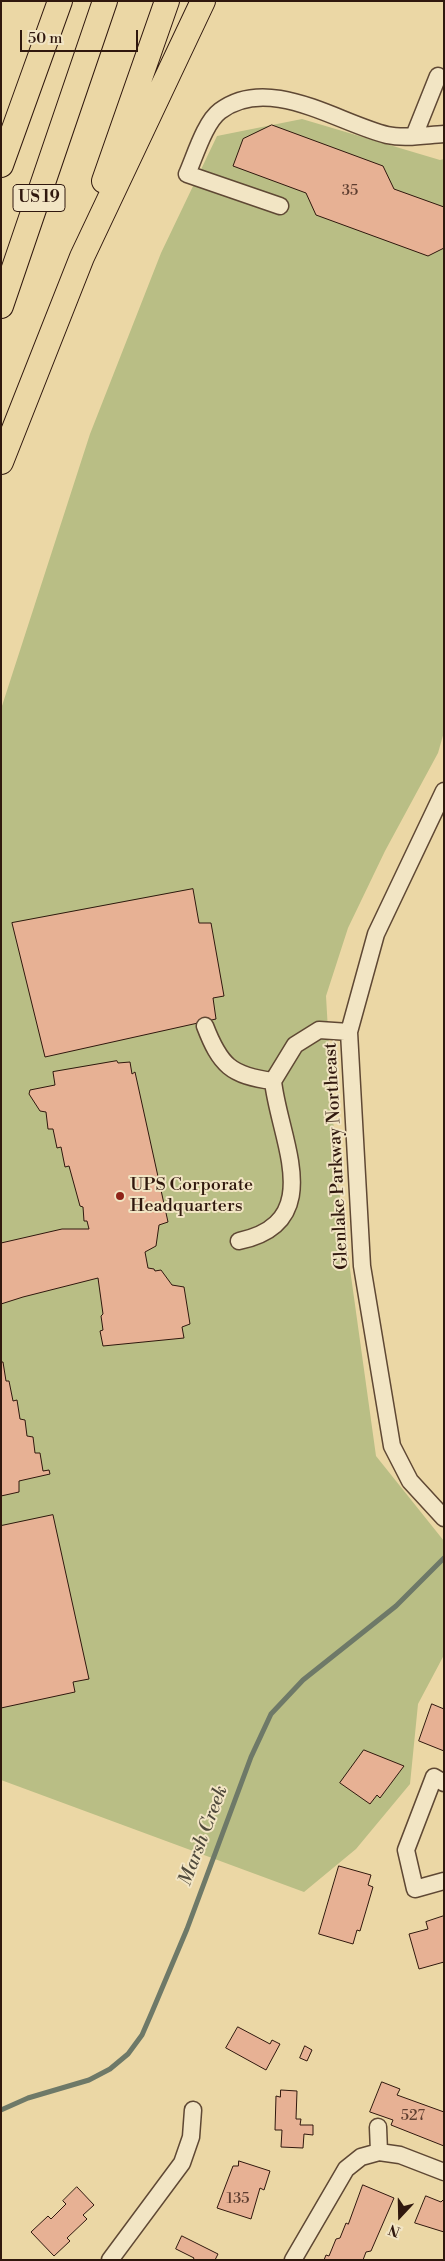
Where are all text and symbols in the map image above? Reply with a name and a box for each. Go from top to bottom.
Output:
scale bar [22,20,140,52]
text: 50 m [28,29,62,48]
house number: 35 [342,182,358,200]
road number: US 19 [13,184,65,212]
street label: Glenlake Parkway Northeast [320,1042,354,1270]
place label: UPS Corporate Headquarters [130,1175,253,1218]
marker: UPS Corporate Headquarters [114,1190,126,1202]
water label: Marsh Creek [175,1783,233,1889]
house number: 527 [401,2107,425,2125]
house number: 135 [226,2190,250,2208]
north arrow [375,2191,425,2241]
text: N [386,2220,403,2240]

